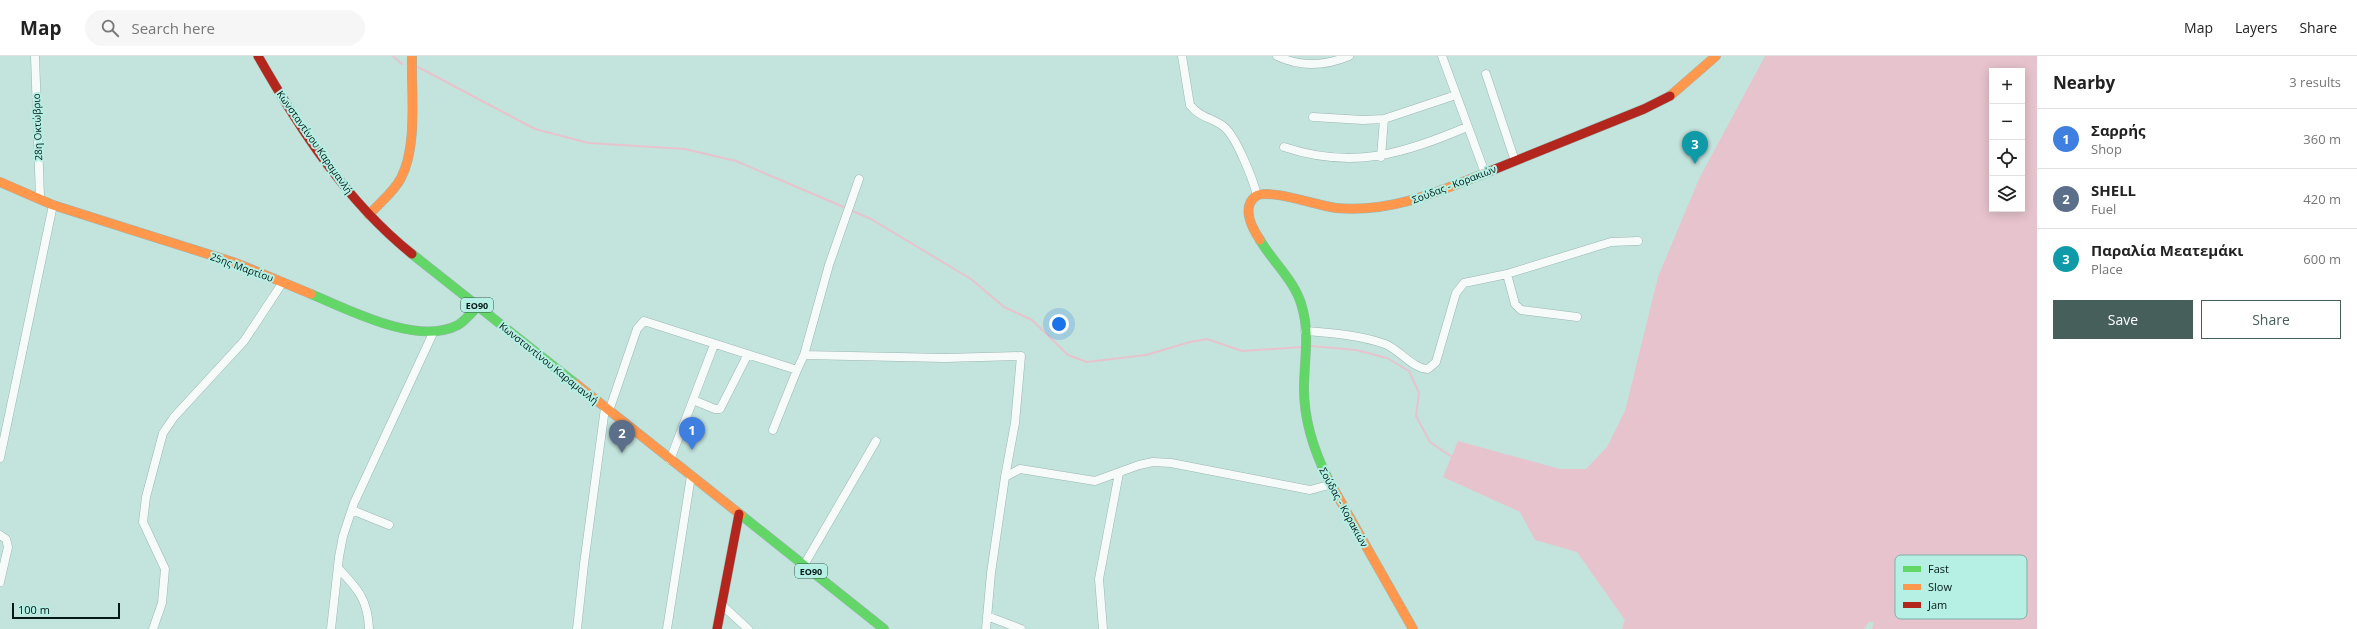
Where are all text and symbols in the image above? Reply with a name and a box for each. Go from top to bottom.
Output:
search box [85,10,365,46]
text: Map [20,15,61,41]
icon: search [99,17,121,39]
text: Search here [131,18,215,38]
text: Map [2184,18,2213,37]
text: Layers [2235,18,2277,37]
text: Share [2299,18,2337,37]
map controls [1989,68,2025,212]
button: + [1989,68,2025,104]
text: Nearby [2053,71,2115,94]
text: 3 results [2289,73,2341,91]
street label: Κωνσταντίνου Καραμανλή [274,87,356,197]
street label: 28η Οκτώβριο [29,93,45,161]
button: − [1989,104,2025,140]
text: Σαρρής [2091,120,2145,140]
text: 1 [2062,130,2070,148]
text: 360 m [2303,130,2341,148]
pin: 3 [1682,131,1708,164]
button: locate [1989,140,2025,176]
text: Shop [2091,140,2122,158]
street label: Σούδας - Κορακιών [1410,161,1498,207]
button: layers [1989,176,2025,212]
text: SHELL [2091,180,2136,200]
text: 2 [2062,190,2070,208]
text: 420 m [2303,190,2341,208]
text: Fuel [2091,200,2116,218]
text: Παραλία Μεατεμάκι [2091,240,2243,260]
street label: 25ης Μαρτίου [208,249,276,285]
text: 3 [2062,250,2070,268]
text: 600 m [2303,250,2341,268]
text: Place [2091,260,2123,278]
road number: ΕΟ90 [461,298,493,312]
button: Save [2053,300,2193,339]
button: Share [2201,300,2341,339]
your location [1049,314,1069,334]
street label: Κωνσταντίνου Καραμανλή [497,319,601,407]
pin: 1 [679,417,705,450]
pin: 2 [609,420,635,453]
street label: Σούδας - Κορακιών [1316,465,1372,549]
legend [1895,555,2027,619]
text: Fast [1928,561,1949,576]
road number: ΕΟ90 [795,564,827,578]
text: Slow [1928,579,1952,594]
text: Jam [1927,597,1947,612]
scale bar [12,601,120,620]
text: 100 m [18,602,50,617]

